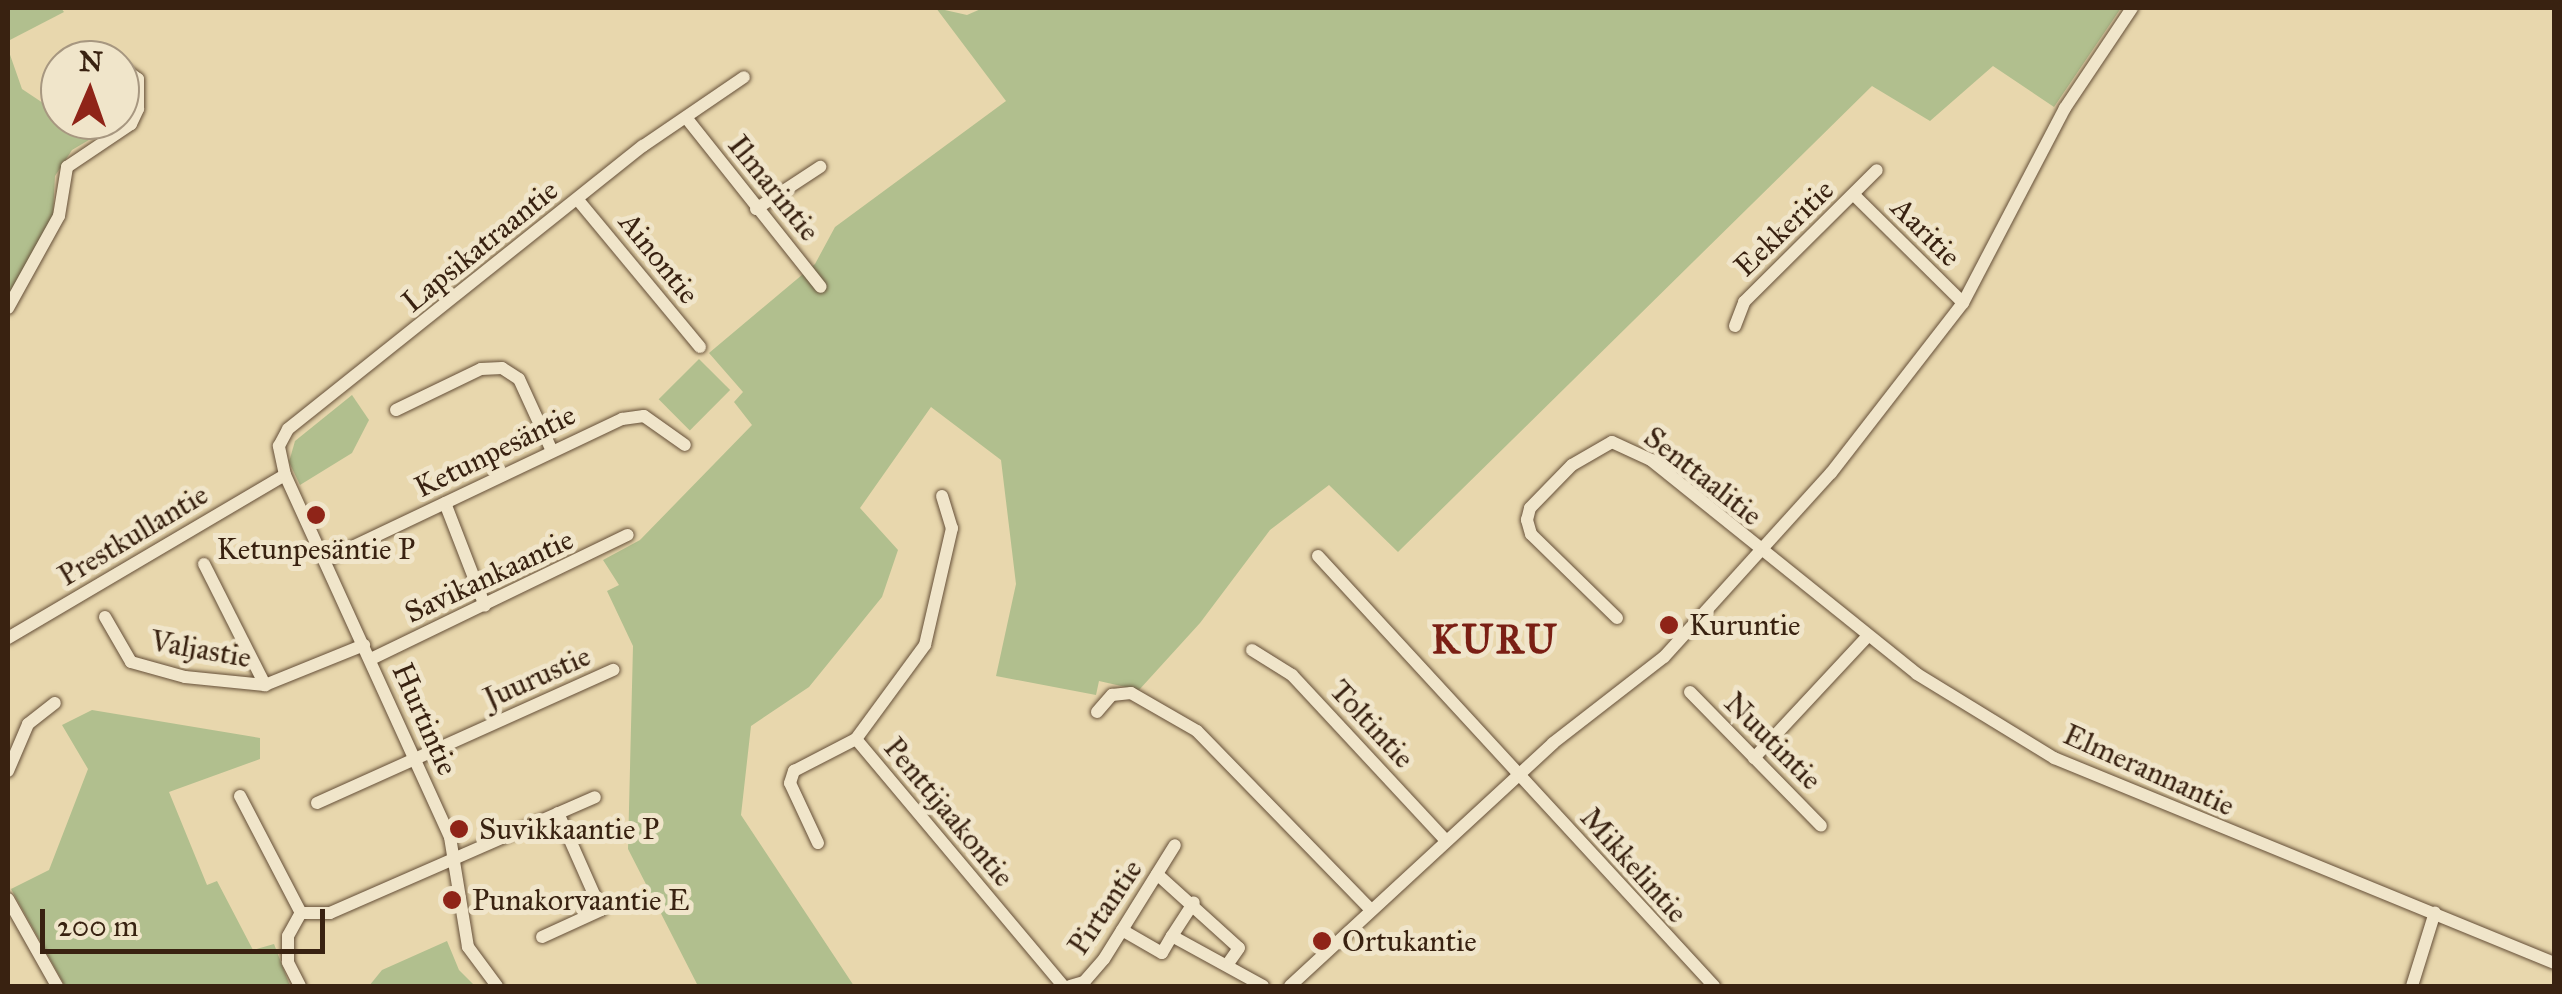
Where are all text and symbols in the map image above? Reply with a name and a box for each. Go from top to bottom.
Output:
north arrow [40,40,140,140]
text: N [79,44,103,79]
street label: Ilmarintie [720,128,828,248]
street label: Lapsikatraantie [395,172,565,320]
street label: Eekkeritie [1727,172,1841,284]
street label: Aaritie [1884,190,1968,274]
street label: Ainontie [611,205,707,311]
street label: Ketunpesäntie [409,397,581,505]
street label: Senttaalitie [1637,419,1769,533]
street label: Prestkullantie [52,476,214,594]
marker: Ketunpesäntie P [305,504,327,526]
street label: Savikankaantie [399,521,579,631]
place label: Ketunpesäntie P [217,531,415,567]
place label: Kuruntie [1689,607,1800,643]
marker: Kuruntie [1658,614,1680,636]
district label: KURU [1431,616,1559,664]
street label: Valjastie [148,622,254,676]
street label: Juurustie [478,638,596,716]
street label: Hurtintie [384,657,466,781]
street label: Toltintie [1322,672,1422,776]
street label: Nuutintie [1717,685,1829,797]
street label: Elmerannantie [2058,716,2240,824]
street label: Penttijaakontie [876,730,1022,894]
street label: Mikkelintie [1573,800,1695,930]
place label: Suvikkaantie P [479,811,659,847]
marker: Suvikkaantie P [448,818,470,840]
street label: Pirtantie [1060,852,1150,962]
place label: Punakorvaantie E [472,882,689,918]
scale bar [45,889,330,951]
marker: Punakorvaantie E [441,889,463,911]
text: 200 m [57,908,138,944]
place label: Ortukantie [1342,923,1477,959]
marker: Ortukantie [1311,930,1333,952]

